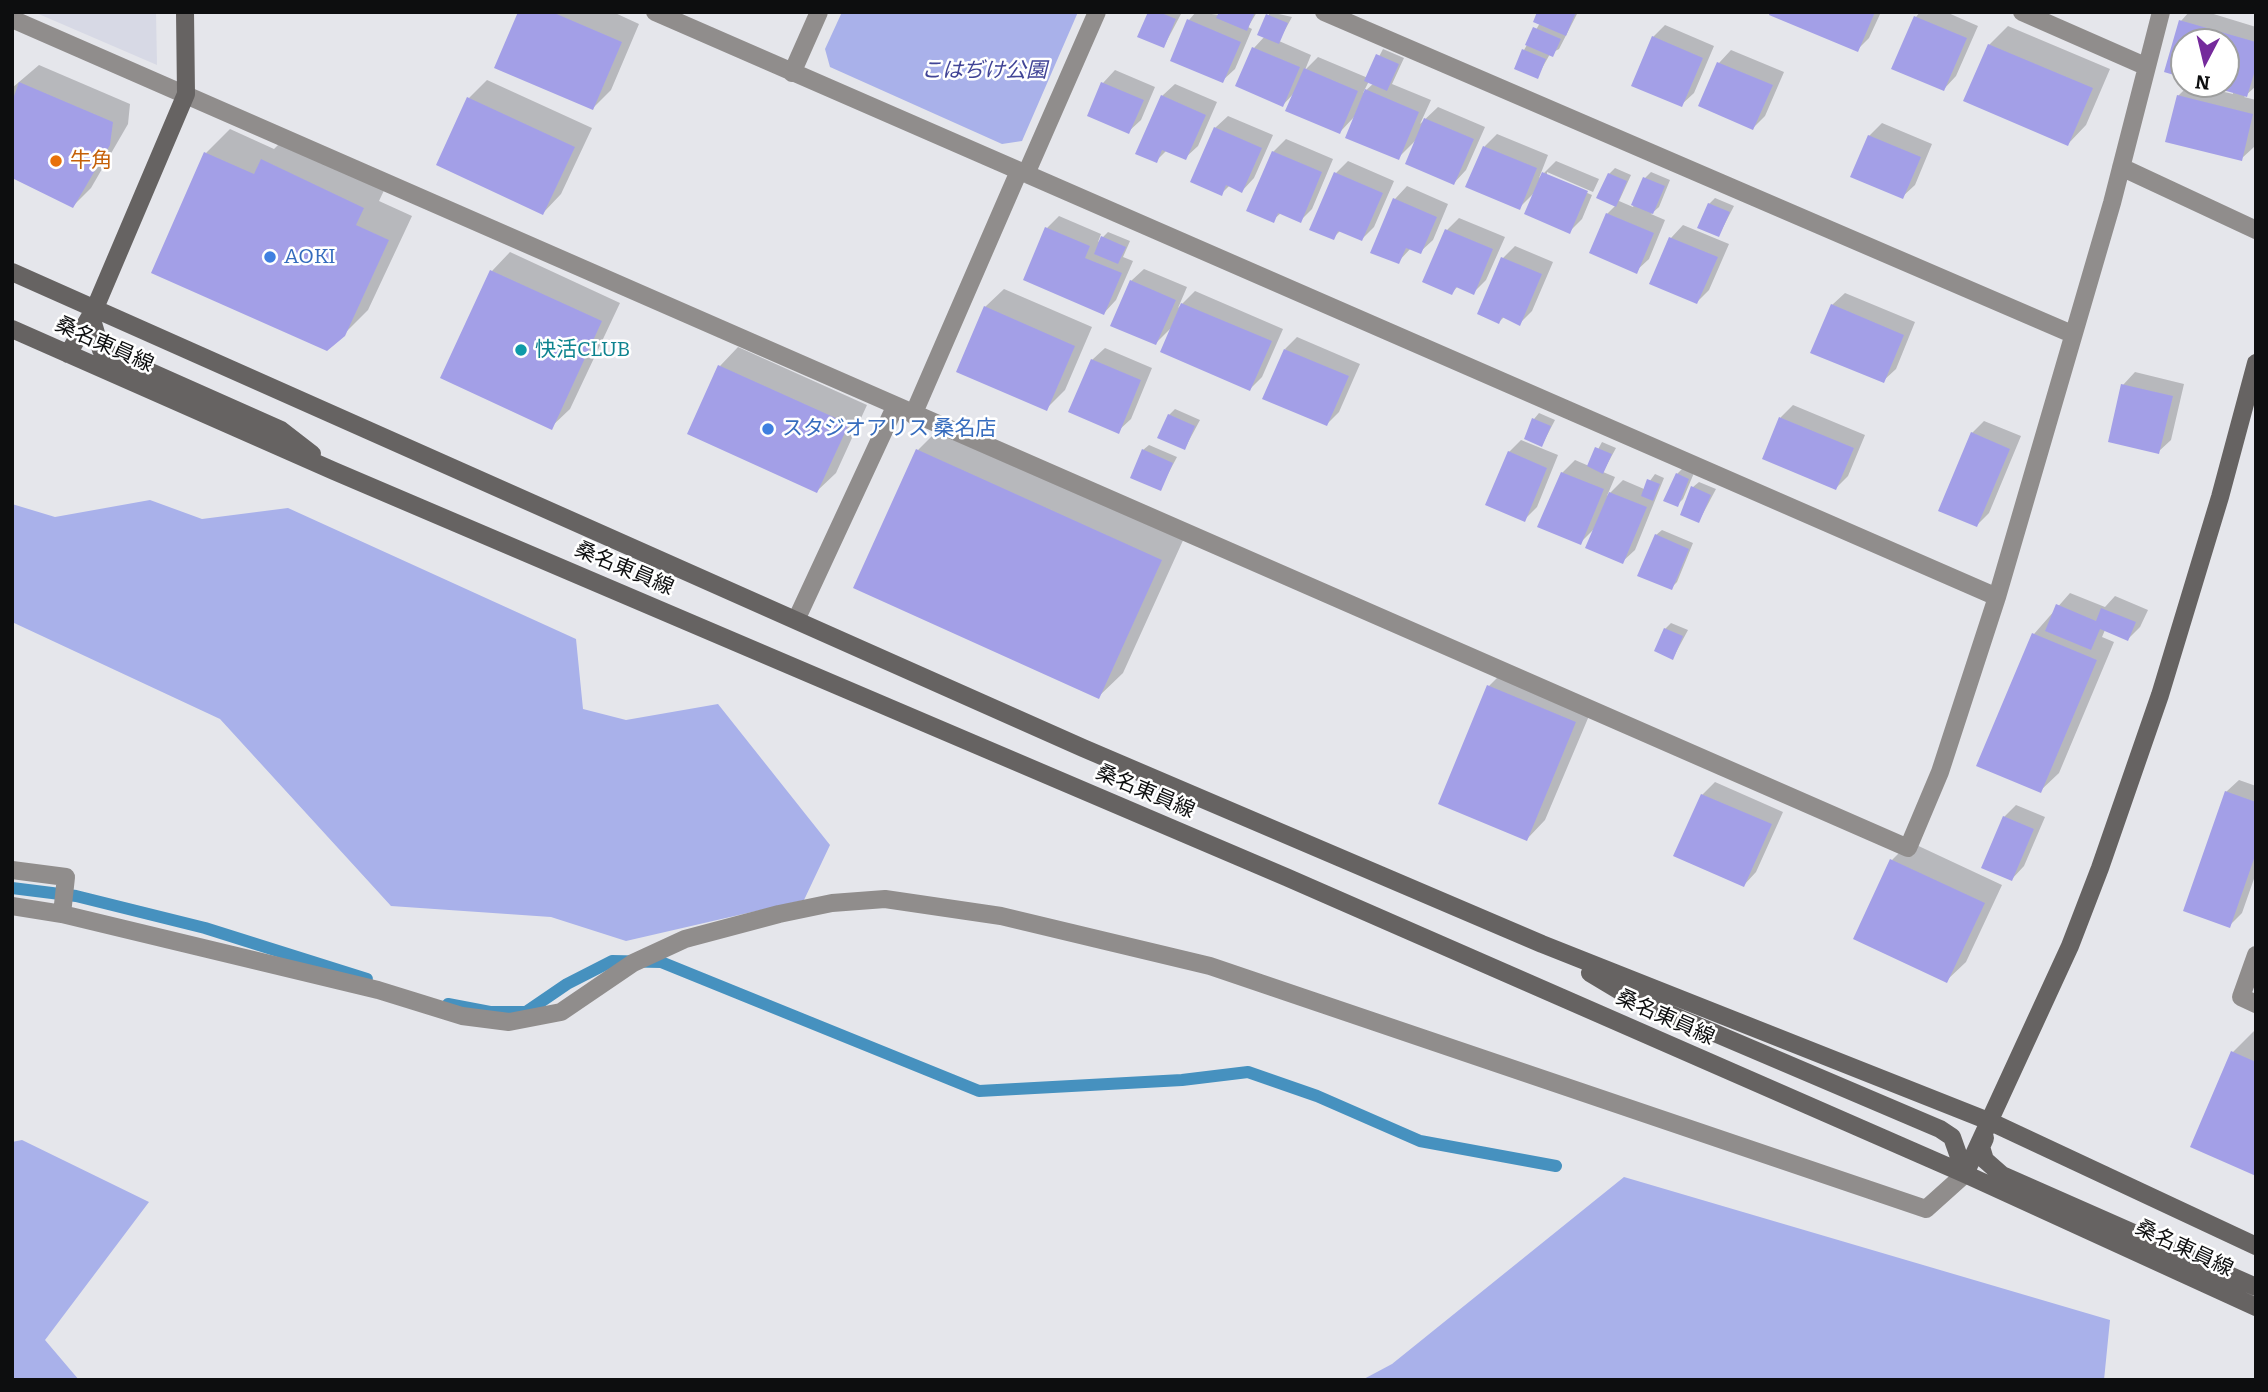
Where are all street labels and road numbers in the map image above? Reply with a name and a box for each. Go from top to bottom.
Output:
street label: 桑名東員線 [51,312,157,378]
street label: 桑名東員線 [571,537,677,601]
street label: 桑名東員線 [1092,760,1198,824]
street label: 桑名東員線 [1612,985,1718,1051]
street label: 桑名東員線 [2131,1215,2237,1283]

